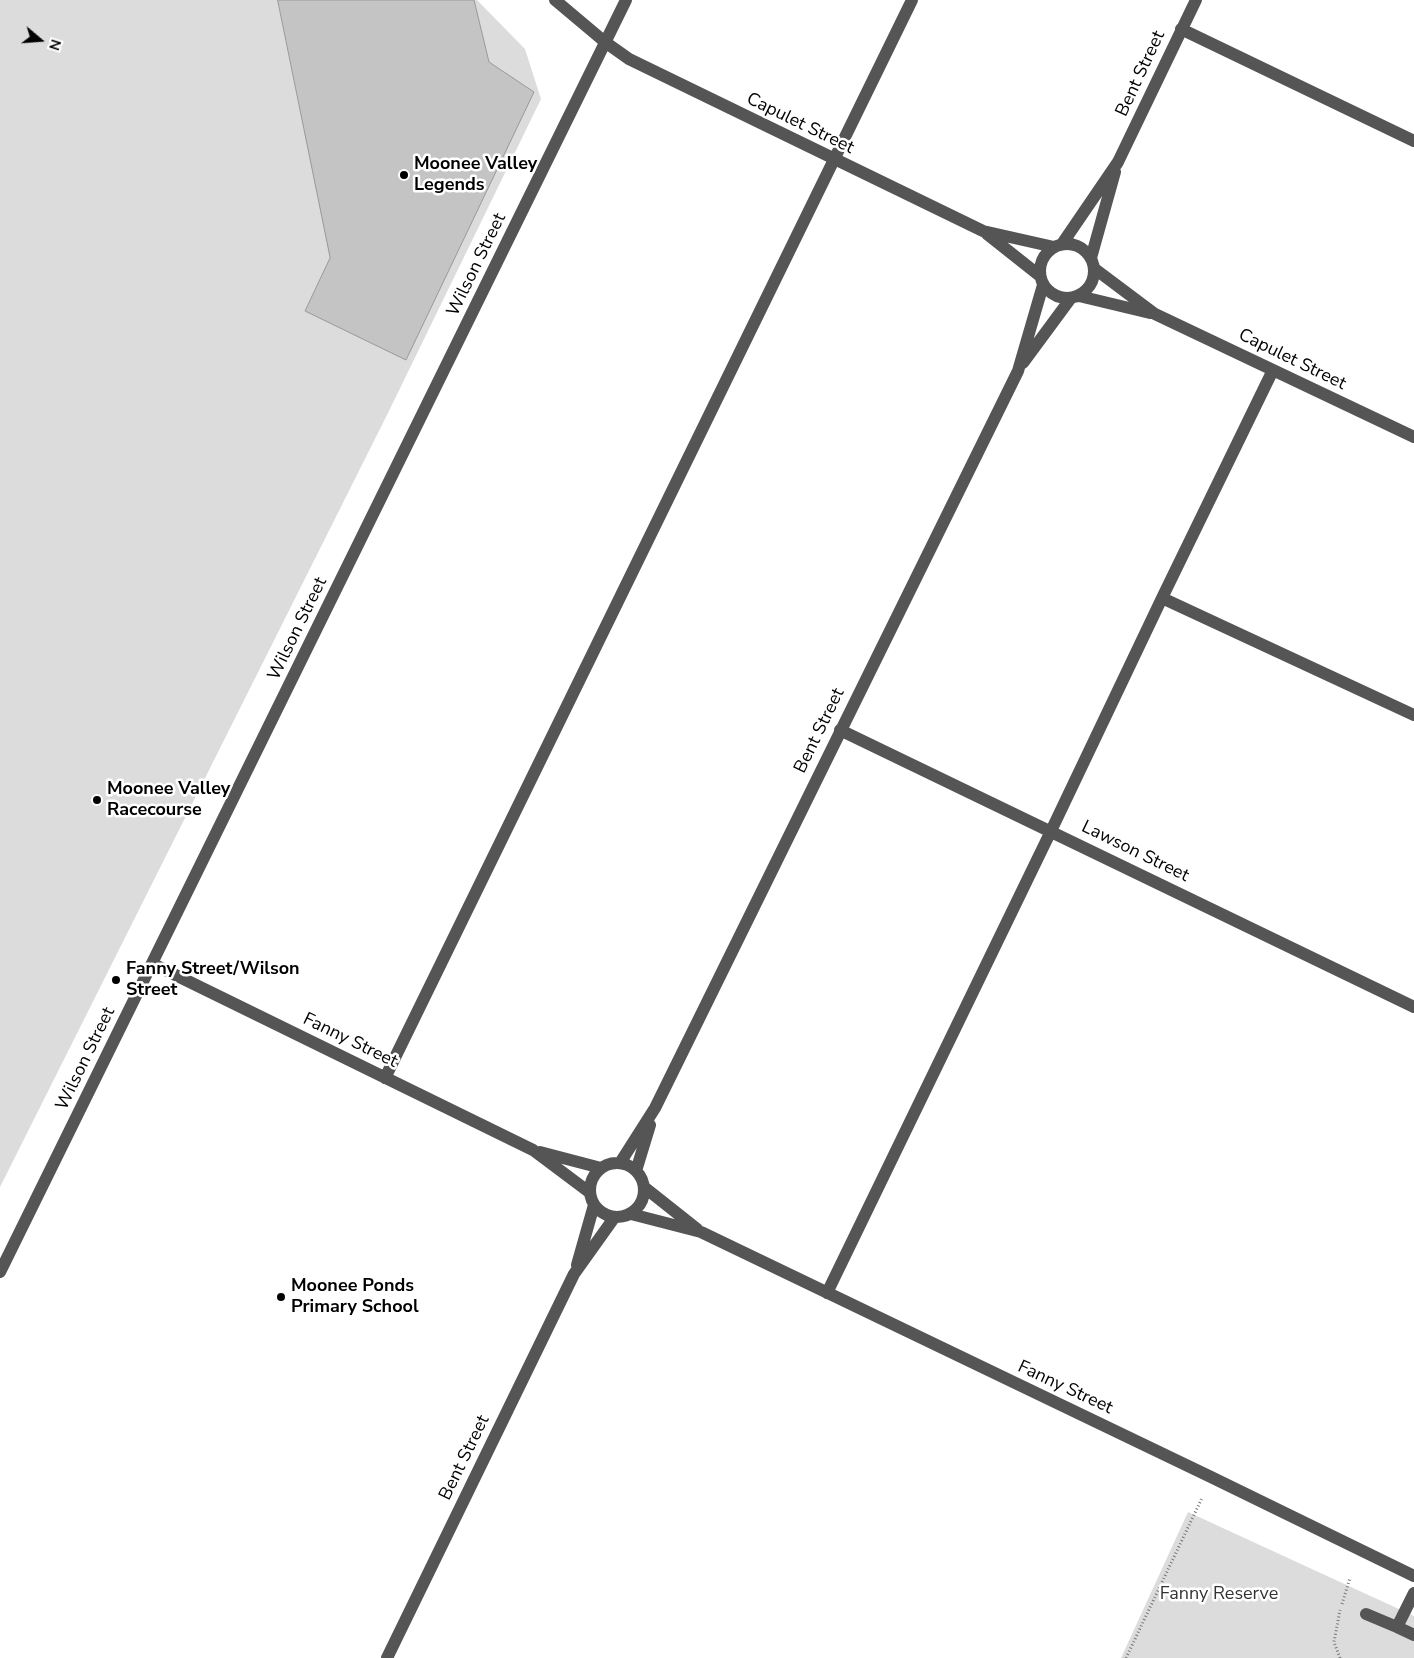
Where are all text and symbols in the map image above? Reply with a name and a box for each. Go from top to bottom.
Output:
north arrow [15,15,65,65]
street label: Bent Street [1112,28,1170,120]
text: N [44,37,65,53]
street label: Capulet Street [743,89,857,159]
place label: Moonee Valley Legends [414,154,537,196]
marker: Moonee Valley Legends [398,169,410,181]
street label: Wilson Street [443,210,511,320]
street label: Capulet Street [1235,325,1349,395]
street label: Wilson Street [264,574,332,684]
street label: Bent Street [790,685,850,777]
place label: Moonee Valley Racecourse [107,779,230,822]
marker: Moonee Valley Racecourse [91,794,103,806]
street label: Lawson Street [1078,817,1192,887]
place label: Fanny Street/Wilson Street [126,959,300,1002]
marker: Fanny Street/Wilson Street [110,974,122,986]
street label: Wilson Street [52,1004,120,1114]
street label: Fanny Street [299,1009,401,1073]
place label: Moonee Ponds Primary School [291,1276,419,1318]
marker: Moonee Ponds Primary School [275,1291,287,1303]
street label: Fanny Street [1014,1357,1116,1419]
street label: Bent Street [435,1412,495,1504]
park label: Fanny Reserve [1160,1584,1278,1606]

